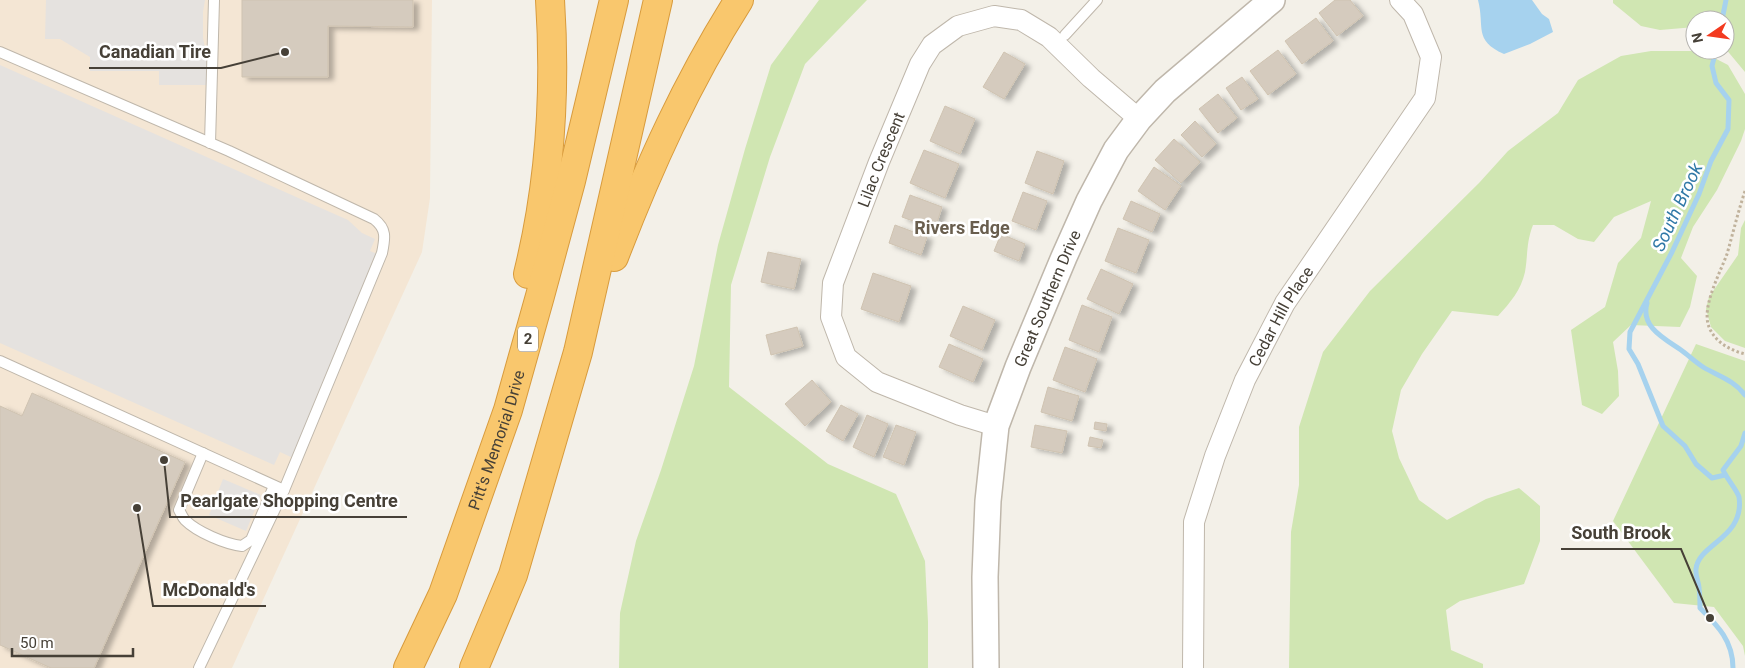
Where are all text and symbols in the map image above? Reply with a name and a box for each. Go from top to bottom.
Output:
north arrow [1685,10,1735,60]
text: N [1688,31,1706,45]
callout: Canadian Tire [89,35,221,68]
text: Canadian Tire [99,41,211,62]
street label: Lilac Crescent [853,109,908,210]
water label: South Brook [1647,158,1707,255]
district label: Rivers Edge [914,217,1010,238]
street label: Great Southern Drive [1010,227,1084,370]
street label: Cedar Hill Place [1244,262,1317,370]
road number: 2 [518,326,538,352]
street label: Pitt's Memorial Drive [464,368,528,512]
callout: Pearlgate Shopping Centre [170,484,407,517]
text: Pearlgate Shopping Centre [180,490,398,511]
callout: South Brook [1561,516,1681,549]
text: South Brook [1571,522,1671,543]
callout: McDonald's [153,573,266,606]
text: McDonald's [163,579,256,600]
scale bar [12,626,134,658]
text: 50 m [20,634,54,652]

